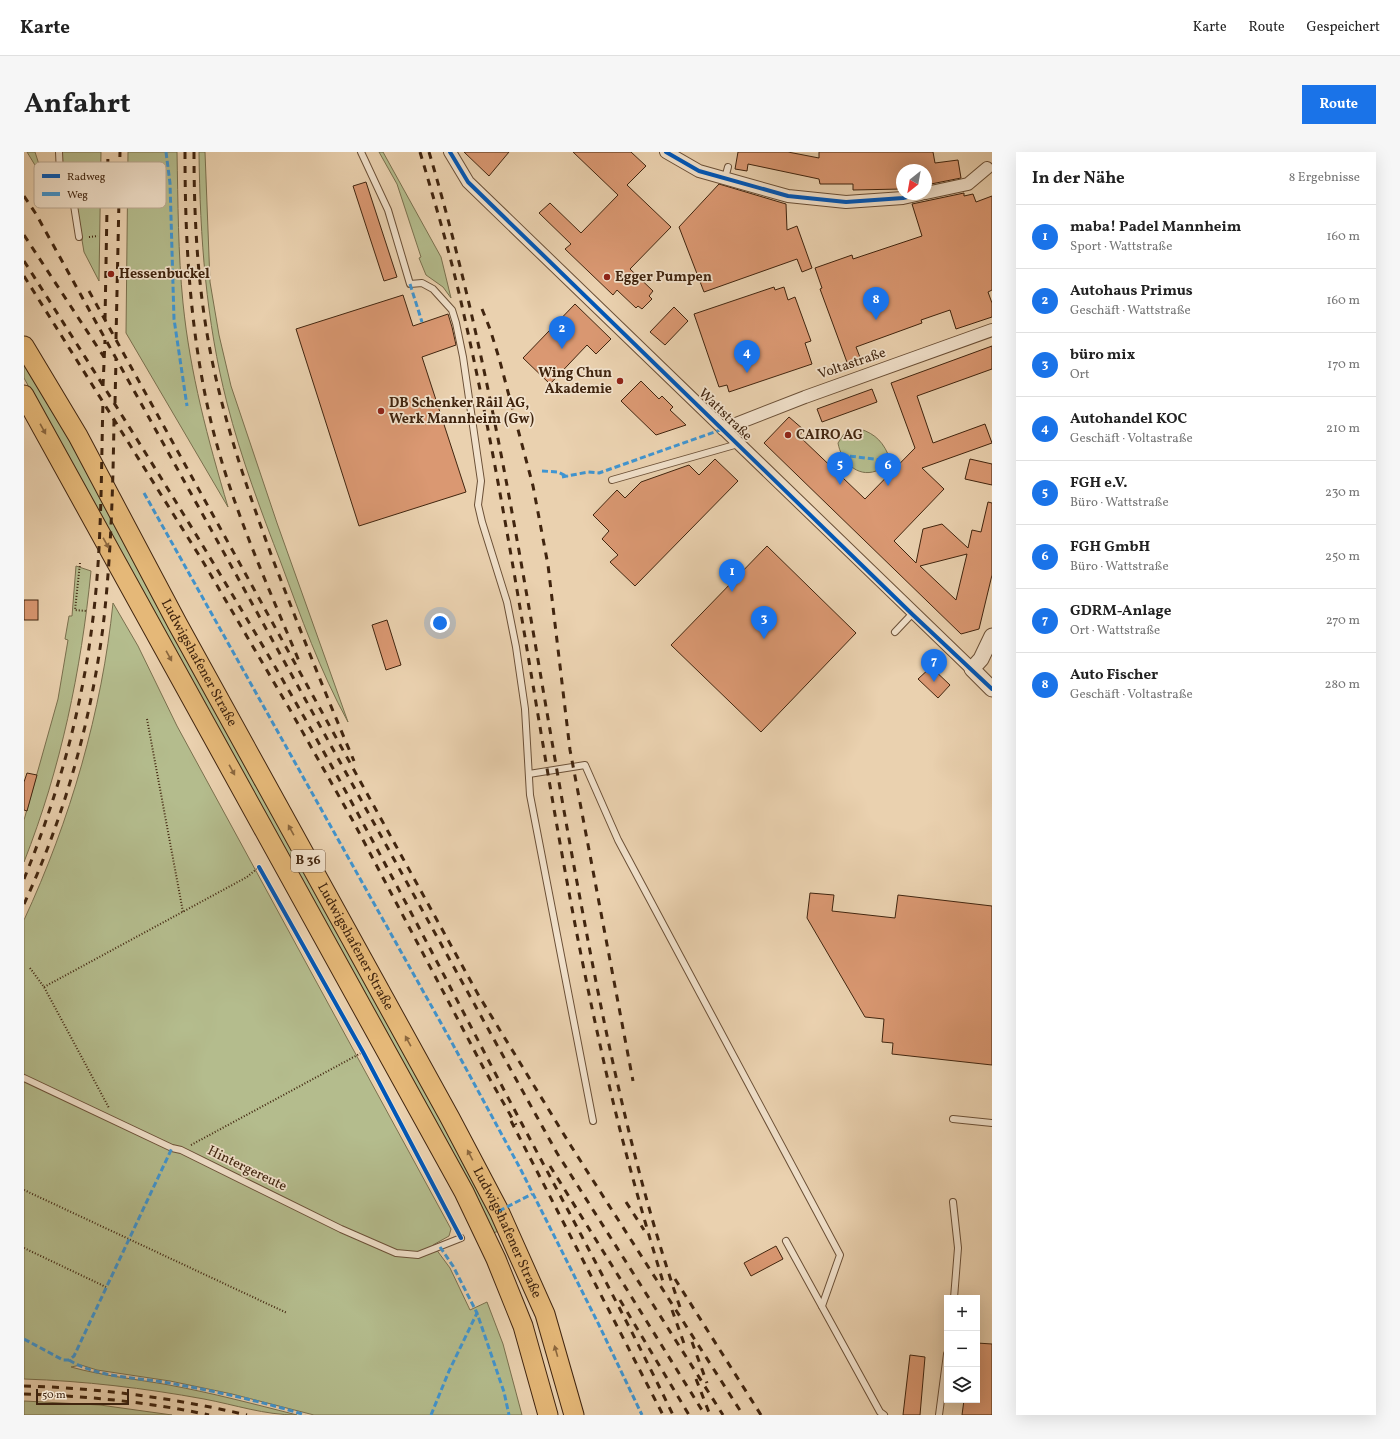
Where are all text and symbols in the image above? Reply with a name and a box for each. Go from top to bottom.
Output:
text: Karte [20,15,70,41]
text: Karte [1193,18,1227,37]
text: Route [1249,18,1285,37]
text: Gespeichert [1307,18,1380,37]
text: Anfahrt [24,85,131,124]
button: Route [1302,85,1376,124]
legend [34,162,166,208]
north arrow [896,164,932,200]
text: In der Nähe [1032,167,1125,190]
text: 8 Ergebnisse [1289,169,1360,187]
text: Radweg [67,170,106,185]
text: Weg [67,188,88,203]
text: maba! Padel Mannheim [1070,217,1241,238]
text: 1 [1042,228,1048,246]
text: 160 m [1326,228,1360,246]
text: Sport · Wattstraße [1070,238,1172,256]
place label: Hessenbuckel [119,265,210,284]
place label: Egger Pumpen [615,268,712,287]
marker: Hessenbuckel [106,269,116,279]
marker: Egger Pumpen [602,272,612,282]
text: Autohaus Primus [1070,281,1193,302]
pin: 8 [863,287,889,320]
text: 2 [1042,292,1048,310]
text: 160 m [1326,292,1360,310]
text: Geschäft · Wattstraße [1070,302,1191,320]
pin: 2 [549,316,575,349]
pin: 4 [734,340,760,373]
street label: Voltastraße [816,343,889,384]
text: büro mix [1070,345,1135,366]
text: 3 [1042,356,1048,374]
text: 170 m [1327,356,1360,374]
place label: Wing Chun Akademie [538,364,612,399]
text: Ort [1070,366,1090,384]
marker: Wing Chun Akademie [615,376,625,386]
street label: Wattstraße [694,384,756,446]
place label: DB Schenker Rail AG, Werk Mannheim (Gw) [389,394,534,429]
marker: DB Schenker Rail AG, Werk Mannheim (Gw) [376,406,386,416]
text: Autohandel KOC [1070,409,1187,430]
text: 4 [1041,420,1049,438]
text: 210 m [1326,420,1360,438]
one-way arrow [40,423,46,435]
place label: CAIRO AG [796,426,863,445]
marker: CAIRO AG [783,430,793,440]
text: Geschäft · Voltastraße [1070,430,1193,448]
pin: 5 [827,452,853,485]
pin: 6 [875,453,901,486]
text: FGH e.V. [1070,473,1128,494]
text: 5 [1042,484,1048,502]
text: 230 m [1325,484,1360,502]
text: Büro · Wattstraße [1070,494,1169,512]
one-way arrow [102,537,109,548]
text: FGH GmbH [1070,537,1150,558]
text: 6 [1041,548,1049,566]
text: 250 m [1325,548,1360,566]
text: Büro · Wattstraße [1070,558,1169,576]
pin: 1 [719,559,745,592]
street label: Ludwigshafener Straße [156,596,242,730]
text: GDRM-Anlage [1070,601,1172,622]
pin: 3 [751,606,777,639]
text: 7 [1042,612,1048,630]
text: 270 m [1326,612,1360,630]
your location [430,613,450,633]
text: Ort · Wattstraße [1070,622,1160,640]
pin: 7 [921,649,947,682]
one-way arrow [165,650,172,662]
text: Auto Fischer [1070,665,1158,686]
text: 8 [1041,676,1049,694]
text: 280 m [1324,676,1360,694]
text: Geschäft · Voltastraße [1070,686,1193,704]
one-way arrow [228,764,235,776]
one-way arrow [287,824,294,835]
road number: B 36 [291,850,325,872]
street label: Ludwigshafener Straße [313,879,398,1014]
one-way arrow [404,1035,411,1047]
street label: Hintergereute [204,1142,290,1197]
one-way arrow [467,1150,473,1161]
street label: Ludwigshafener Straße [468,1164,546,1301]
map controls [944,1295,980,1403]
button: + [944,1295,980,1331]
button: − [944,1331,980,1367]
one-way arrow [553,1344,559,1356]
button: layers [944,1367,980,1403]
scale bar [36,1387,129,1406]
text: 50 m [42,1388,66,1403]

